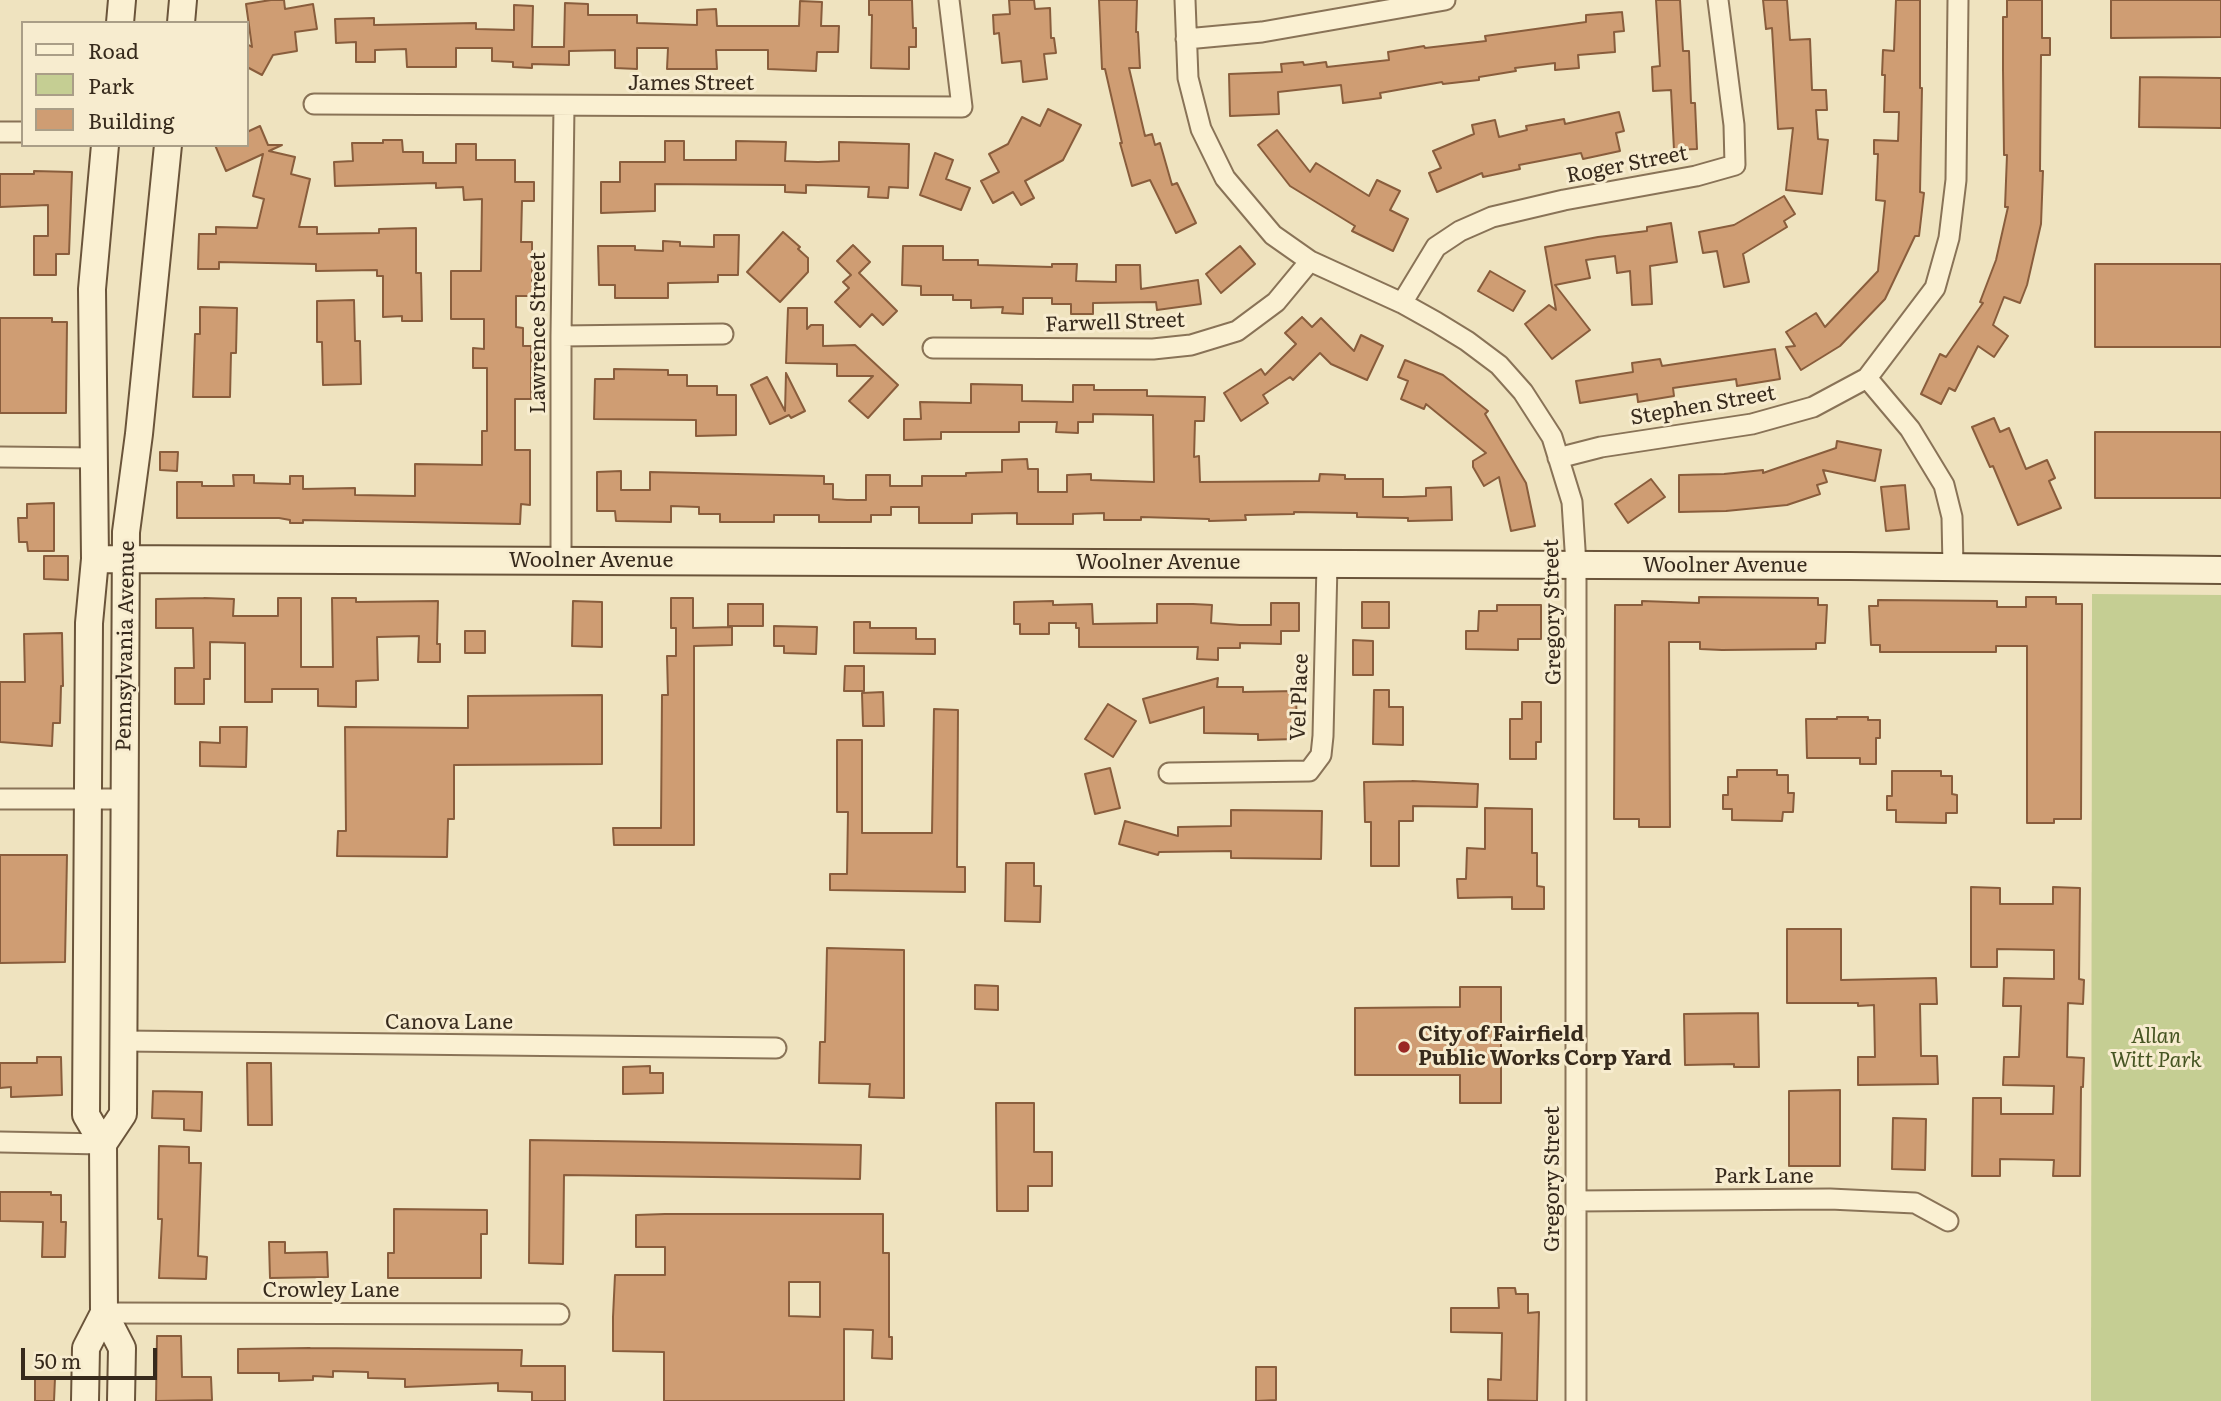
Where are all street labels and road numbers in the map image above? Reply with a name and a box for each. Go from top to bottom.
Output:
street label: James Street [628,71,754,97]
street label: Roger Street [1564,141,1690,189]
street label: Lawrence Street [526,252,552,414]
street label: Farwell Street [1045,308,1185,338]
street label: Stephen Street [1629,381,1777,431]
street label: Gregory Street [1539,539,1567,685]
street label: Pennsylvania Avenue [112,540,140,752]
street label: Woolner Avenue [509,548,673,574]
street label: Woolner Avenue [1076,550,1240,576]
street label: Woolner Avenue [1643,553,1807,579]
street label: Vel Place [1286,653,1314,741]
street label: Canova Lane [385,1010,513,1036]
street label: Gregory Street [1540,1106,1566,1252]
street label: Park Lane [1714,1164,1814,1190]
street label: Crowley Lane [262,1278,400,1304]

